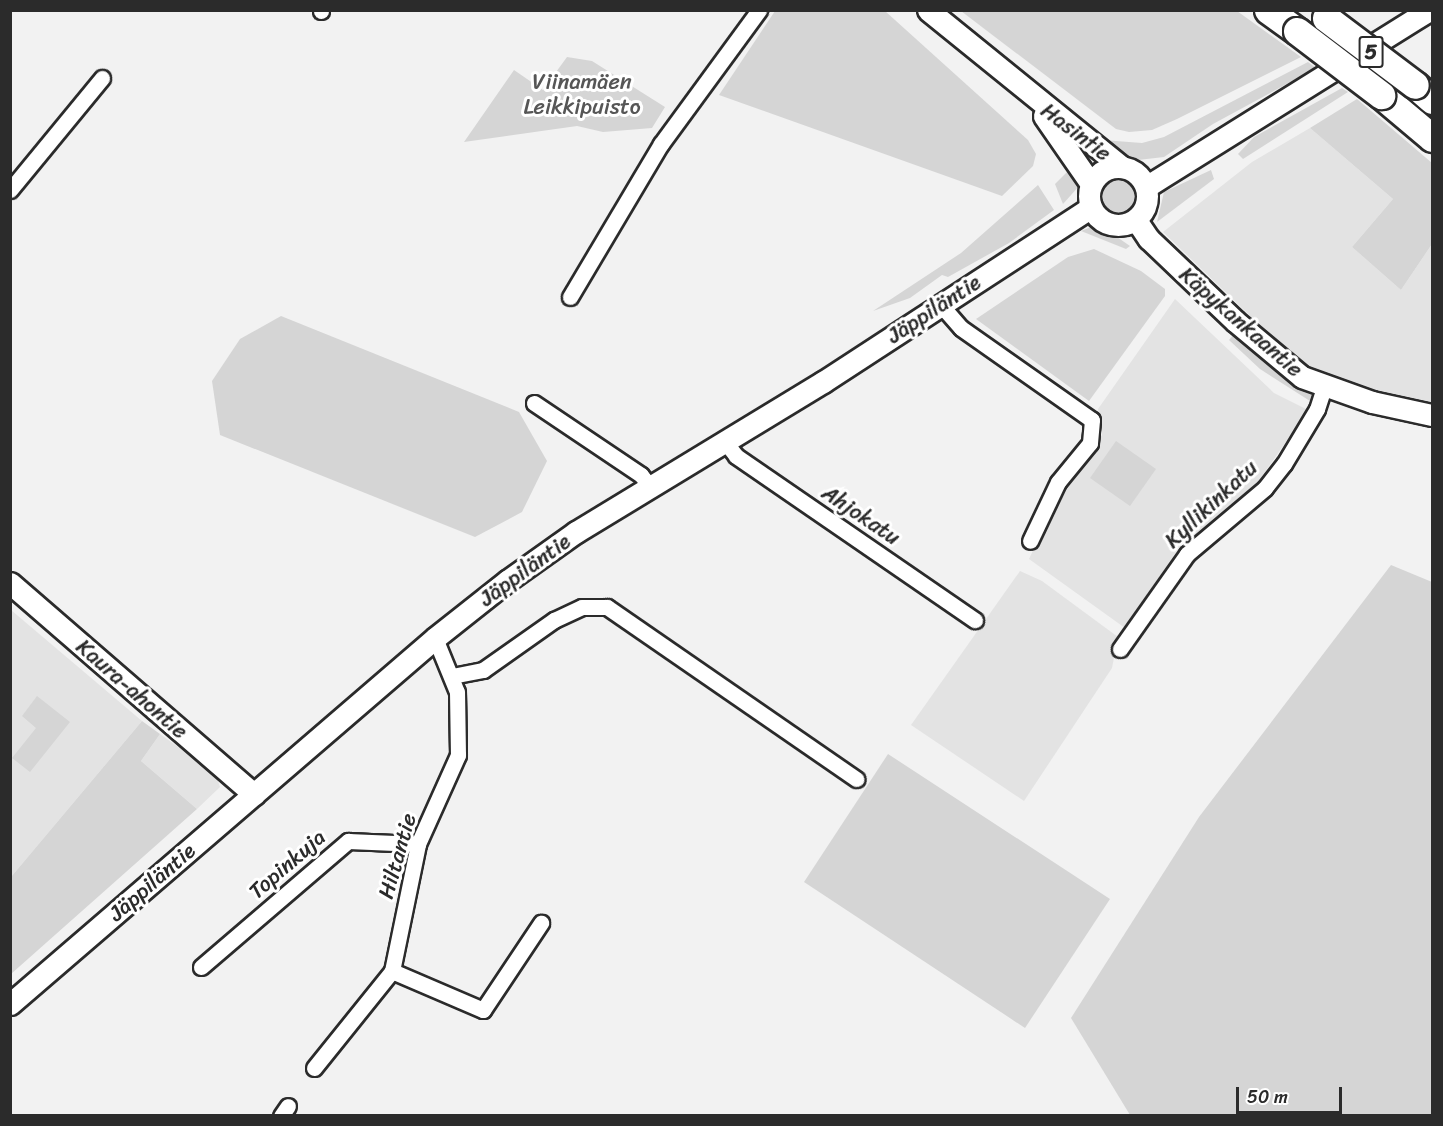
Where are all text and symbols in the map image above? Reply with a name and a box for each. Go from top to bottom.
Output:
road number: 5 [1358,34,1384,70]
park label: Viinamäen Leikkipuisto [523,68,641,119]
street label: Hasintie [1036,97,1116,167]
street label: Käpykankaantie [1174,261,1308,383]
street label: Jäppiläntie [882,269,986,349]
street label: Kyllikinkatu [1159,454,1263,554]
street label: Ahjokatu [817,479,905,551]
street label: Jäppiläntie [474,528,576,612]
street label: Kaura-ahontie [71,633,193,745]
street label: Hiltantie [372,810,422,902]
street label: Topinkuja [243,824,331,904]
street label: Jäppiläntie [103,837,201,927]
scale bar [1239,1075,1346,1113]
text: 50 m [1247,1081,1288,1113]

